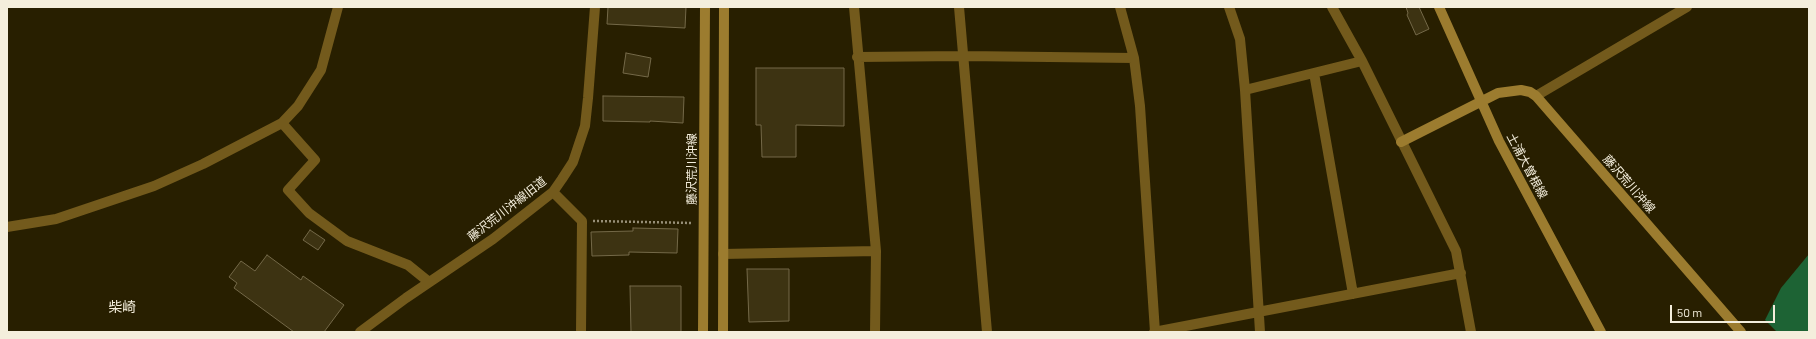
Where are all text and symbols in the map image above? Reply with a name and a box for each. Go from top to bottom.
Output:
street label: 土浦大曽根線 [1504,131,1550,201]
street label: 藤沢荒川沖線 [685,133,699,205]
street label: 藤沢荒川沖線 [1600,152,1658,216]
street label: 藤沢荒川沖線旧道 [465,174,549,244]
scale bar [1672,297,1777,323]
district label: 柴崎 [108,299,136,315]
text: 50 m [1677,305,1702,319]

